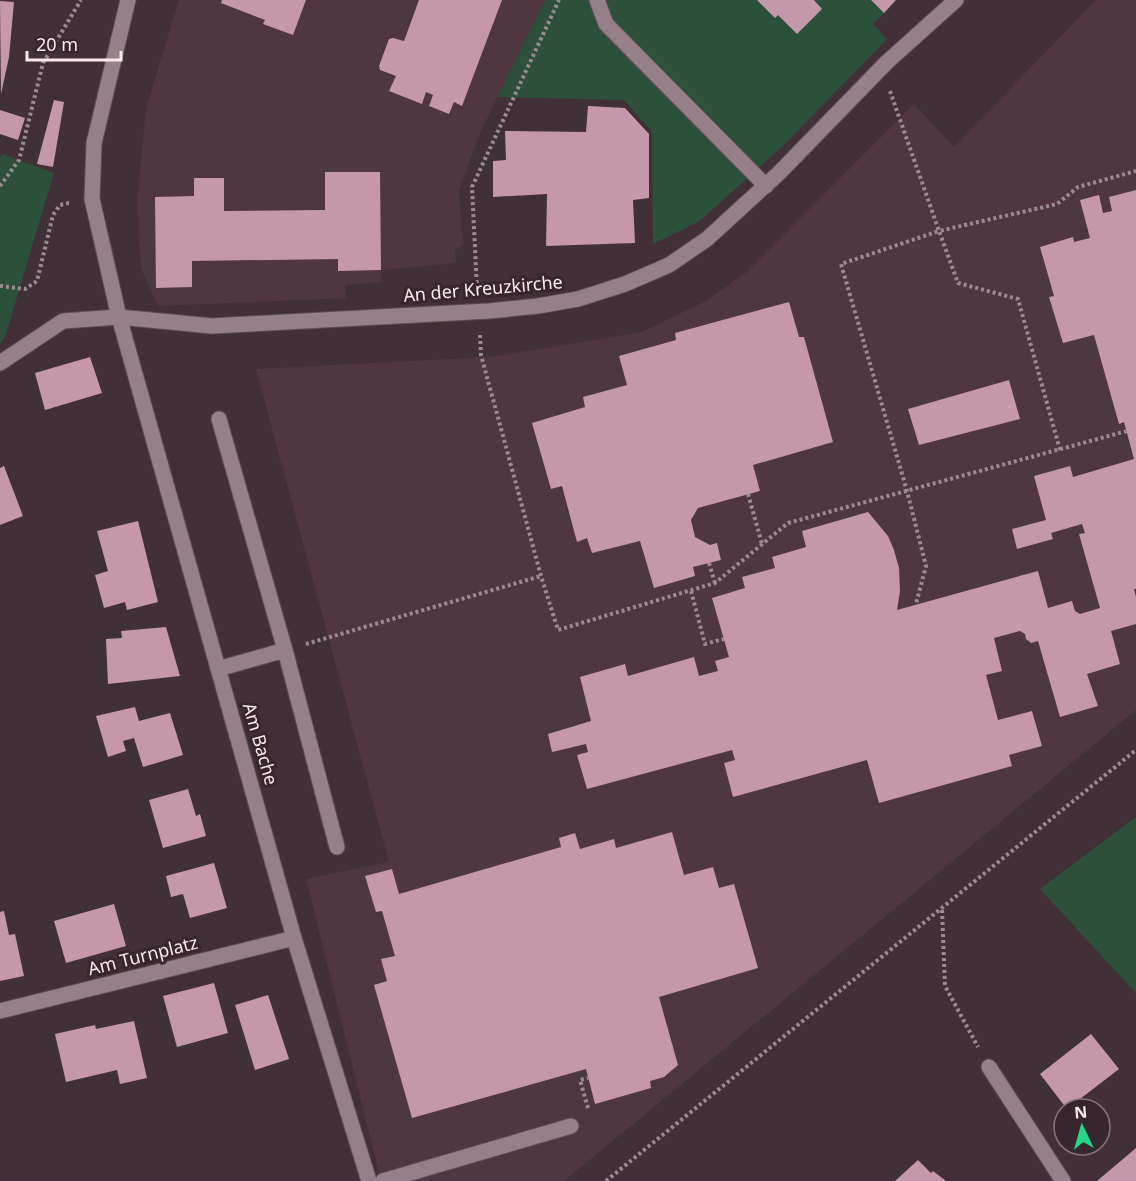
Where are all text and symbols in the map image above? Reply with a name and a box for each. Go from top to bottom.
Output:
scale bar [27,24,122,62]
text: 20 m [36,32,78,56]
street label: An der Kreuzkirche [402,269,564,307]
street label: Am Bache [238,700,284,788]
street label: Am Turnplatz [85,930,200,980]
north arrow [1052,1097,1112,1157]
text: N [1073,1101,1088,1124]

